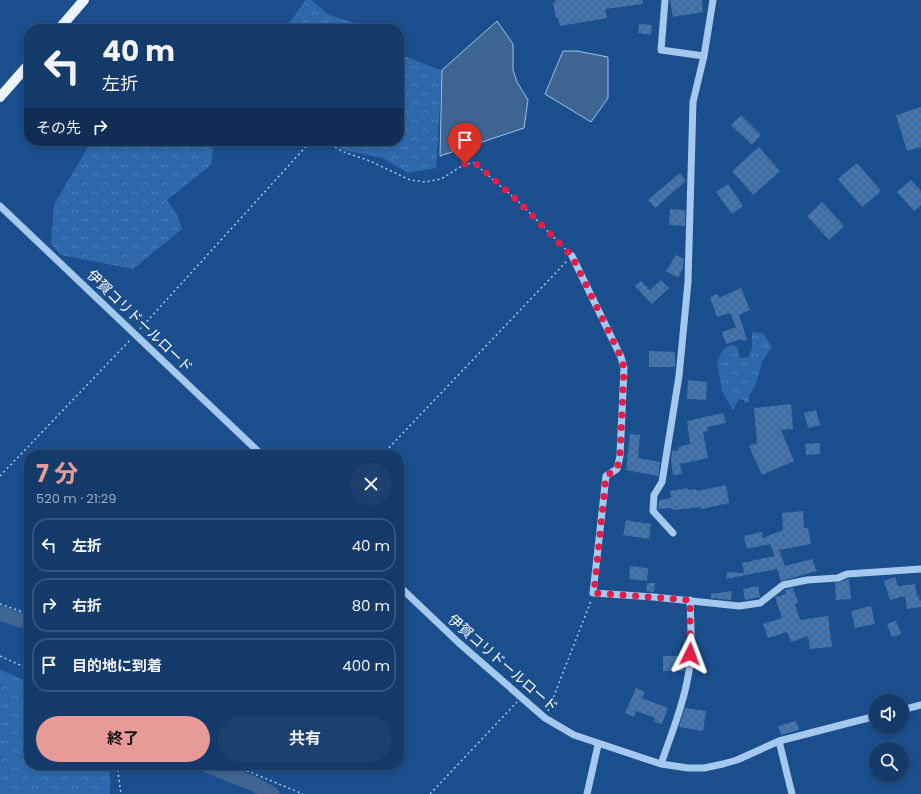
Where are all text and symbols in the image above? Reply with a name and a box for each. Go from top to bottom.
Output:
text: 40 m [102,32,175,71]
icon: left [36,40,88,92]
text: 左折 [102,71,138,96]
icon: right [89,116,111,138]
text: その先 [36,117,81,138]
pin [448,123,482,164]
icon: arrive [454,129,476,151]
street label: 伊賀コリドールロード [83,265,197,377]
text: 7 分 [36,457,78,490]
button: close [350,463,392,505]
text: 520 m · 21:29 [36,489,116,508]
icon: left [38,534,60,556]
text: 左折 [72,535,102,556]
text: 40 m [352,535,390,556]
icon: right [38,594,60,616]
text: 右折 [72,595,102,616]
text: 80 m [352,595,390,616]
street label: 伊賀コリドールロード [444,610,562,716]
position arrow [669,633,711,675]
icon: arrive [38,654,60,676]
text: 目的地に到着 [72,655,162,676]
text: 400 m [342,655,390,676]
map controls [869,694,909,782]
button: sound [869,694,909,734]
button: 終了 [36,716,210,762]
button: 共有 [218,716,392,762]
button: search [869,742,909,782]

